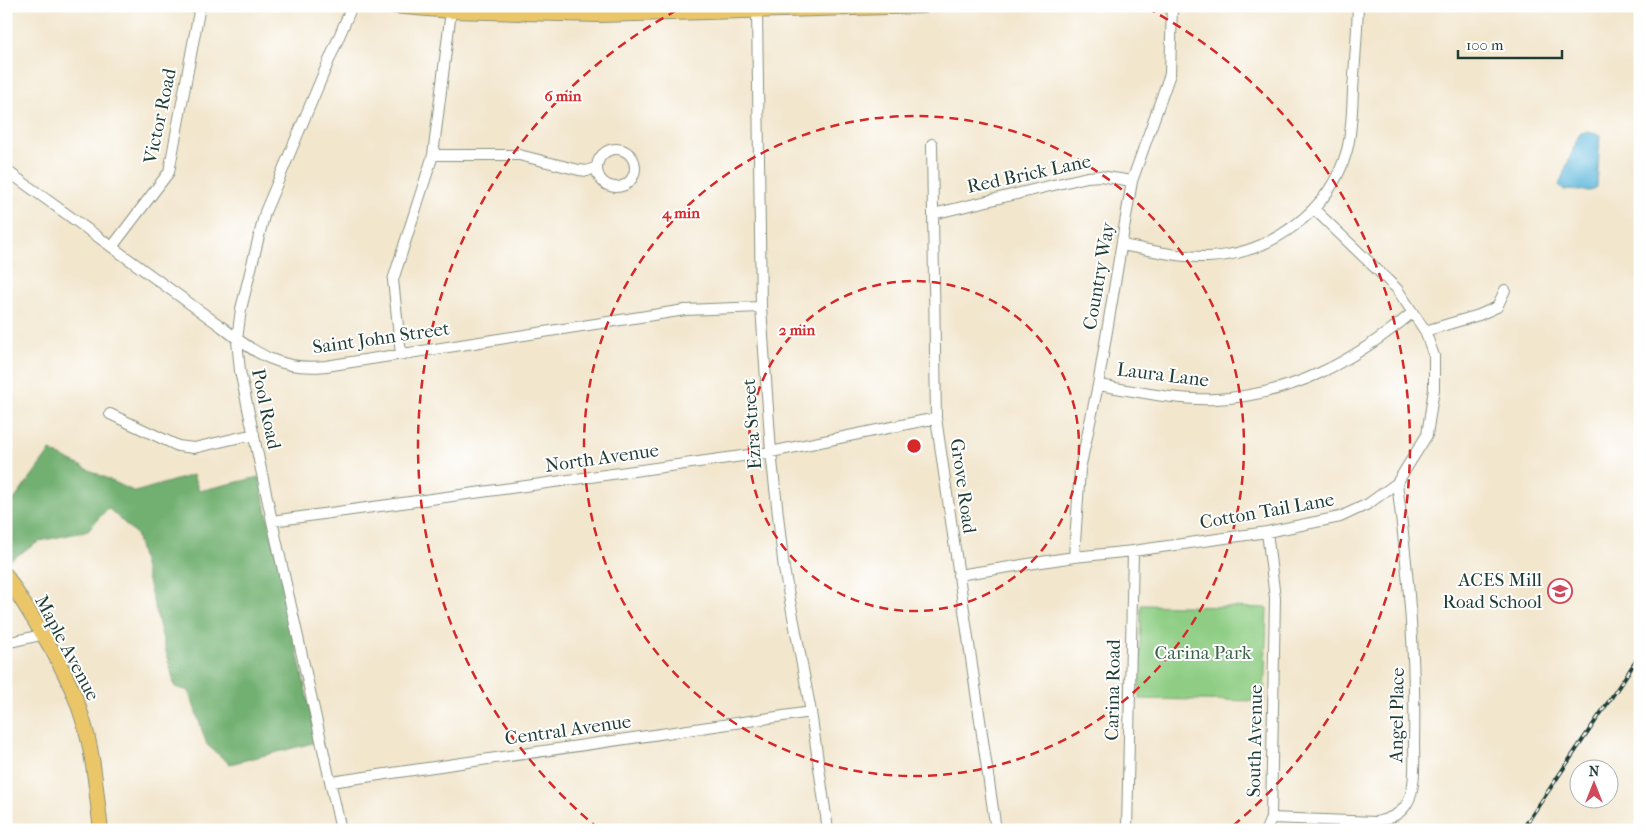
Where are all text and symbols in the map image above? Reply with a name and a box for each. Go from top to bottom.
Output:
scale bar [1458,28,1562,60]
text: 100 m [1466,36,1504,54]
street label: Victor Road [139,66,181,167]
text: 6 min [545,87,582,105]
street label: Red Brick Lane [965,150,1093,198]
text: 4 min [661,204,700,222]
street label: Country Way [1079,220,1119,332]
street label: Saint John Street [311,317,451,359]
text: 2 min [779,321,816,339]
street label: Laura Lane [1116,358,1210,392]
street label: Pool Road [247,367,285,452]
street label: Ezra Street [738,378,766,470]
centre of rings [905,437,923,455]
street label: Grove Road [945,437,981,536]
street label: North Avenue [544,439,660,477]
street label: Cotton Tail Lane [1198,488,1336,534]
place label: ACES Mill Road School [1443,569,1542,613]
school or university icon: ACES Mill Road School [1547,578,1573,604]
street label: Maple Avenue [30,592,104,704]
street label: Carina Road [1101,638,1125,741]
park label: Carina Park [1155,642,1252,664]
street label: Angel Place [1385,667,1409,764]
street label: South Avenue [1243,684,1267,798]
street label: Central Avenue [503,710,633,750]
north arrow [1568,758,1618,808]
text: N [1589,763,1600,780]

